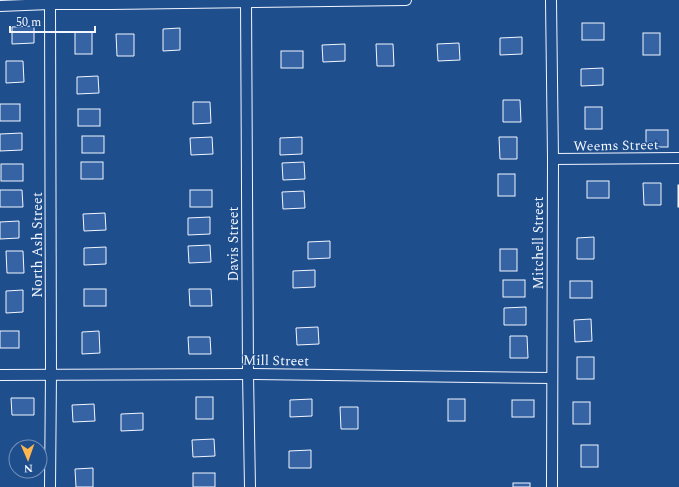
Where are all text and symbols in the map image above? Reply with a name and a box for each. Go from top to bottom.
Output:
scale bar [10,8,95,34]
text: 50 m [16,13,41,32]
street label: Weems Street [573,134,659,157]
street label: North Ash Street [27,192,48,298]
street label: Mitchell Street [528,197,549,289]
street label: Davis Street [223,206,244,282]
street label: Mill Street [243,349,309,372]
north arrow [8,439,48,479]
text: N [24,460,33,477]

